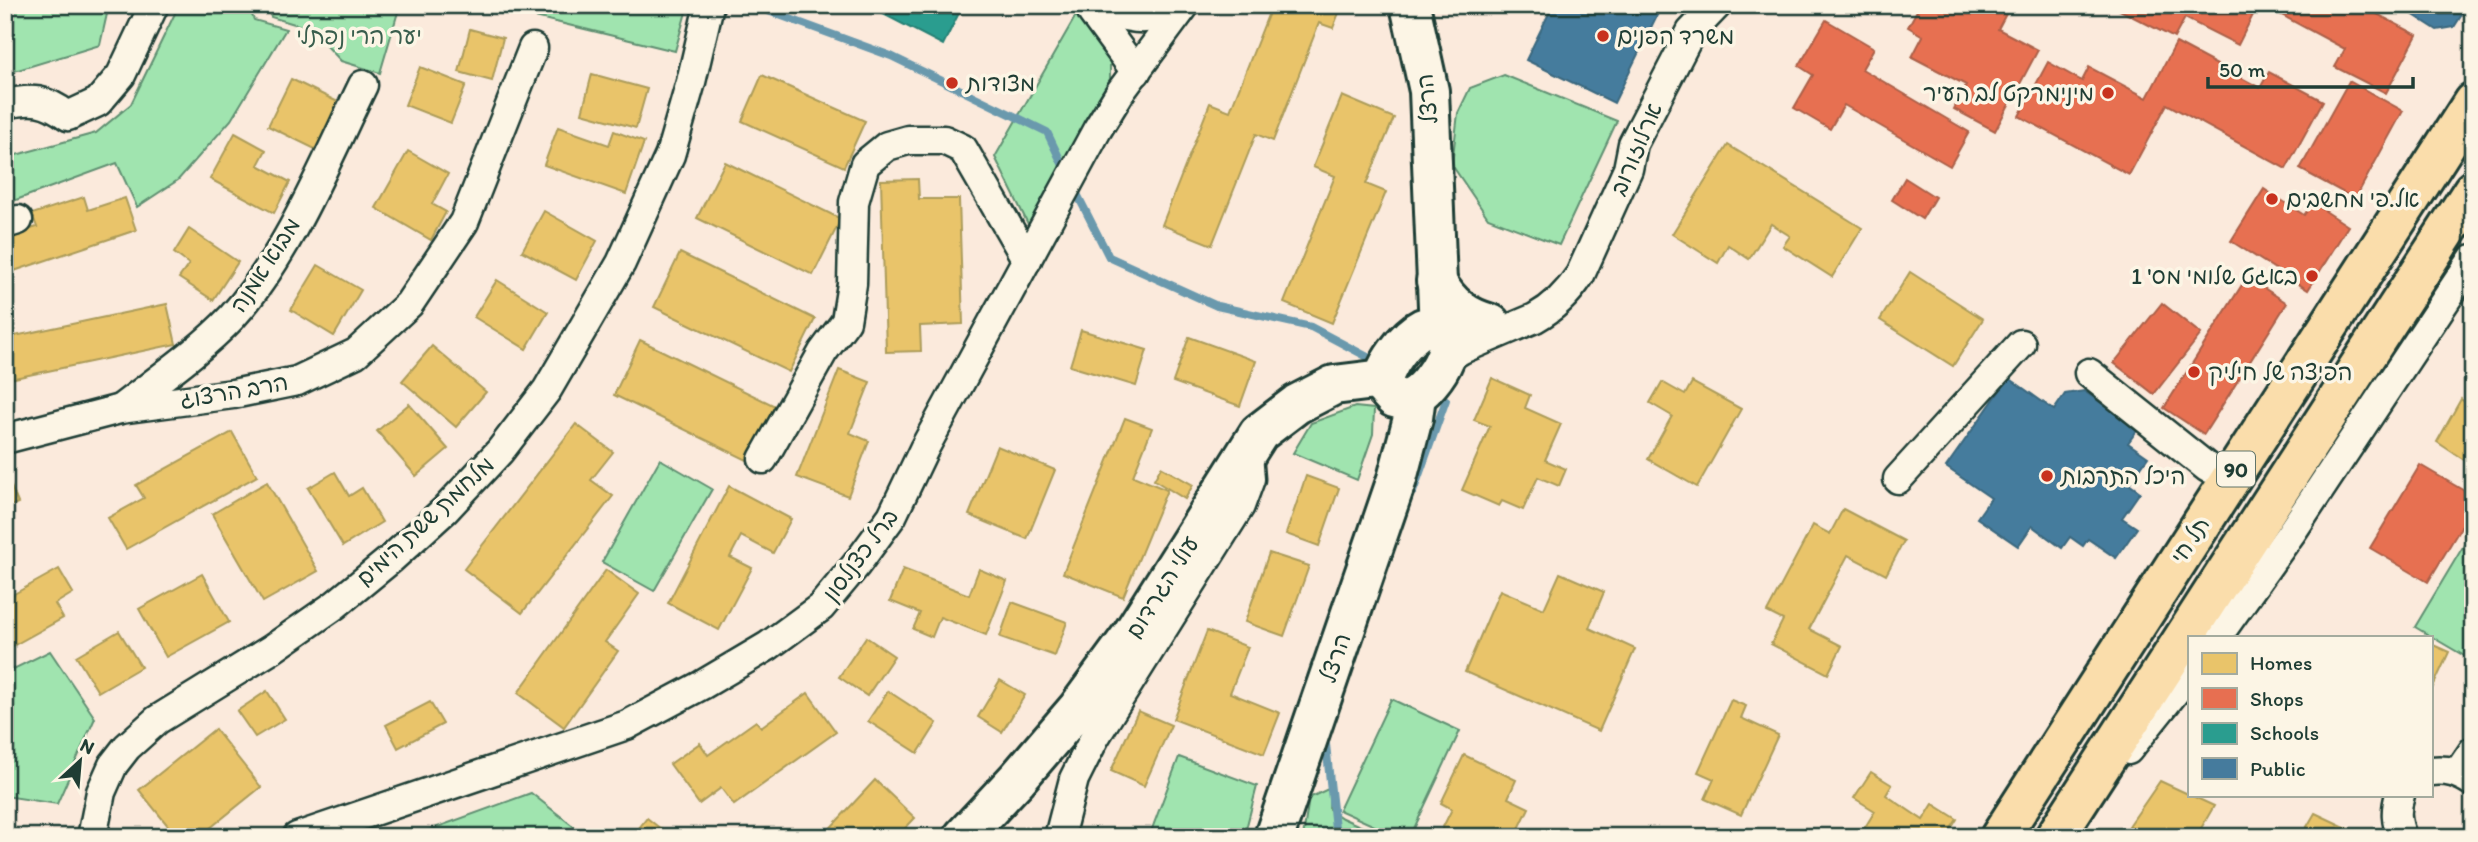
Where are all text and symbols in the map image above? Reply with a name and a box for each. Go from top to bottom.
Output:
park label: יער הרי נפתלי [296,22,422,50]
place label: משרד הפנים [1617,22,1734,50]
marker: משרד הפנים [1595,28,1611,44]
scale bar [2208,46,2413,90]
text: 50 m [2219,57,2266,82]
place label: מצודות [964,69,1035,97]
street label: הרצל [1410,72,1444,126]
marker: מצודות [944,75,960,91]
place label: מינימרקט לב העיר [1923,79,2094,107]
marker: מינימרקט לב העיר [2100,85,2116,101]
street label: ארלוזורוב [1604,98,1668,200]
place label: אל.פי מחשבים [2286,185,2419,213]
marker: אל.פי מחשבים [2264,191,2280,207]
street label: מבוא אמנה [224,212,306,318]
place label: באגט שלומי מס' 1 [2131,262,2298,290]
marker: באגט שלומי מס' 1 [2304,268,2320,284]
place label: הפיצה של חיליק [2208,358,2353,387]
marker: הפיצה של חיליק [2186,364,2202,380]
street label: הרב הרצוג [178,368,290,414]
street label: מלחמת ששת הימים [350,450,500,592]
road number: 90 [2217,452,2255,486]
place label: היכל התרבות [2059,462,2185,490]
marker: היכל התרבות [2039,468,2055,484]
street label: ברל כצנלסון [816,503,904,607]
street label: תל חי [2165,511,2215,569]
street label: עולי הגרדום [1120,531,1204,643]
street label: הרצל [1313,629,1357,687]
legend [2188,636,2432,796]
text: Homes [2250,650,2312,675]
text: Shops [2250,686,2304,711]
text: Schools [2250,720,2319,745]
north arrow [46,726,116,796]
text: N [76,733,98,759]
text: Public [2250,756,2306,781]

